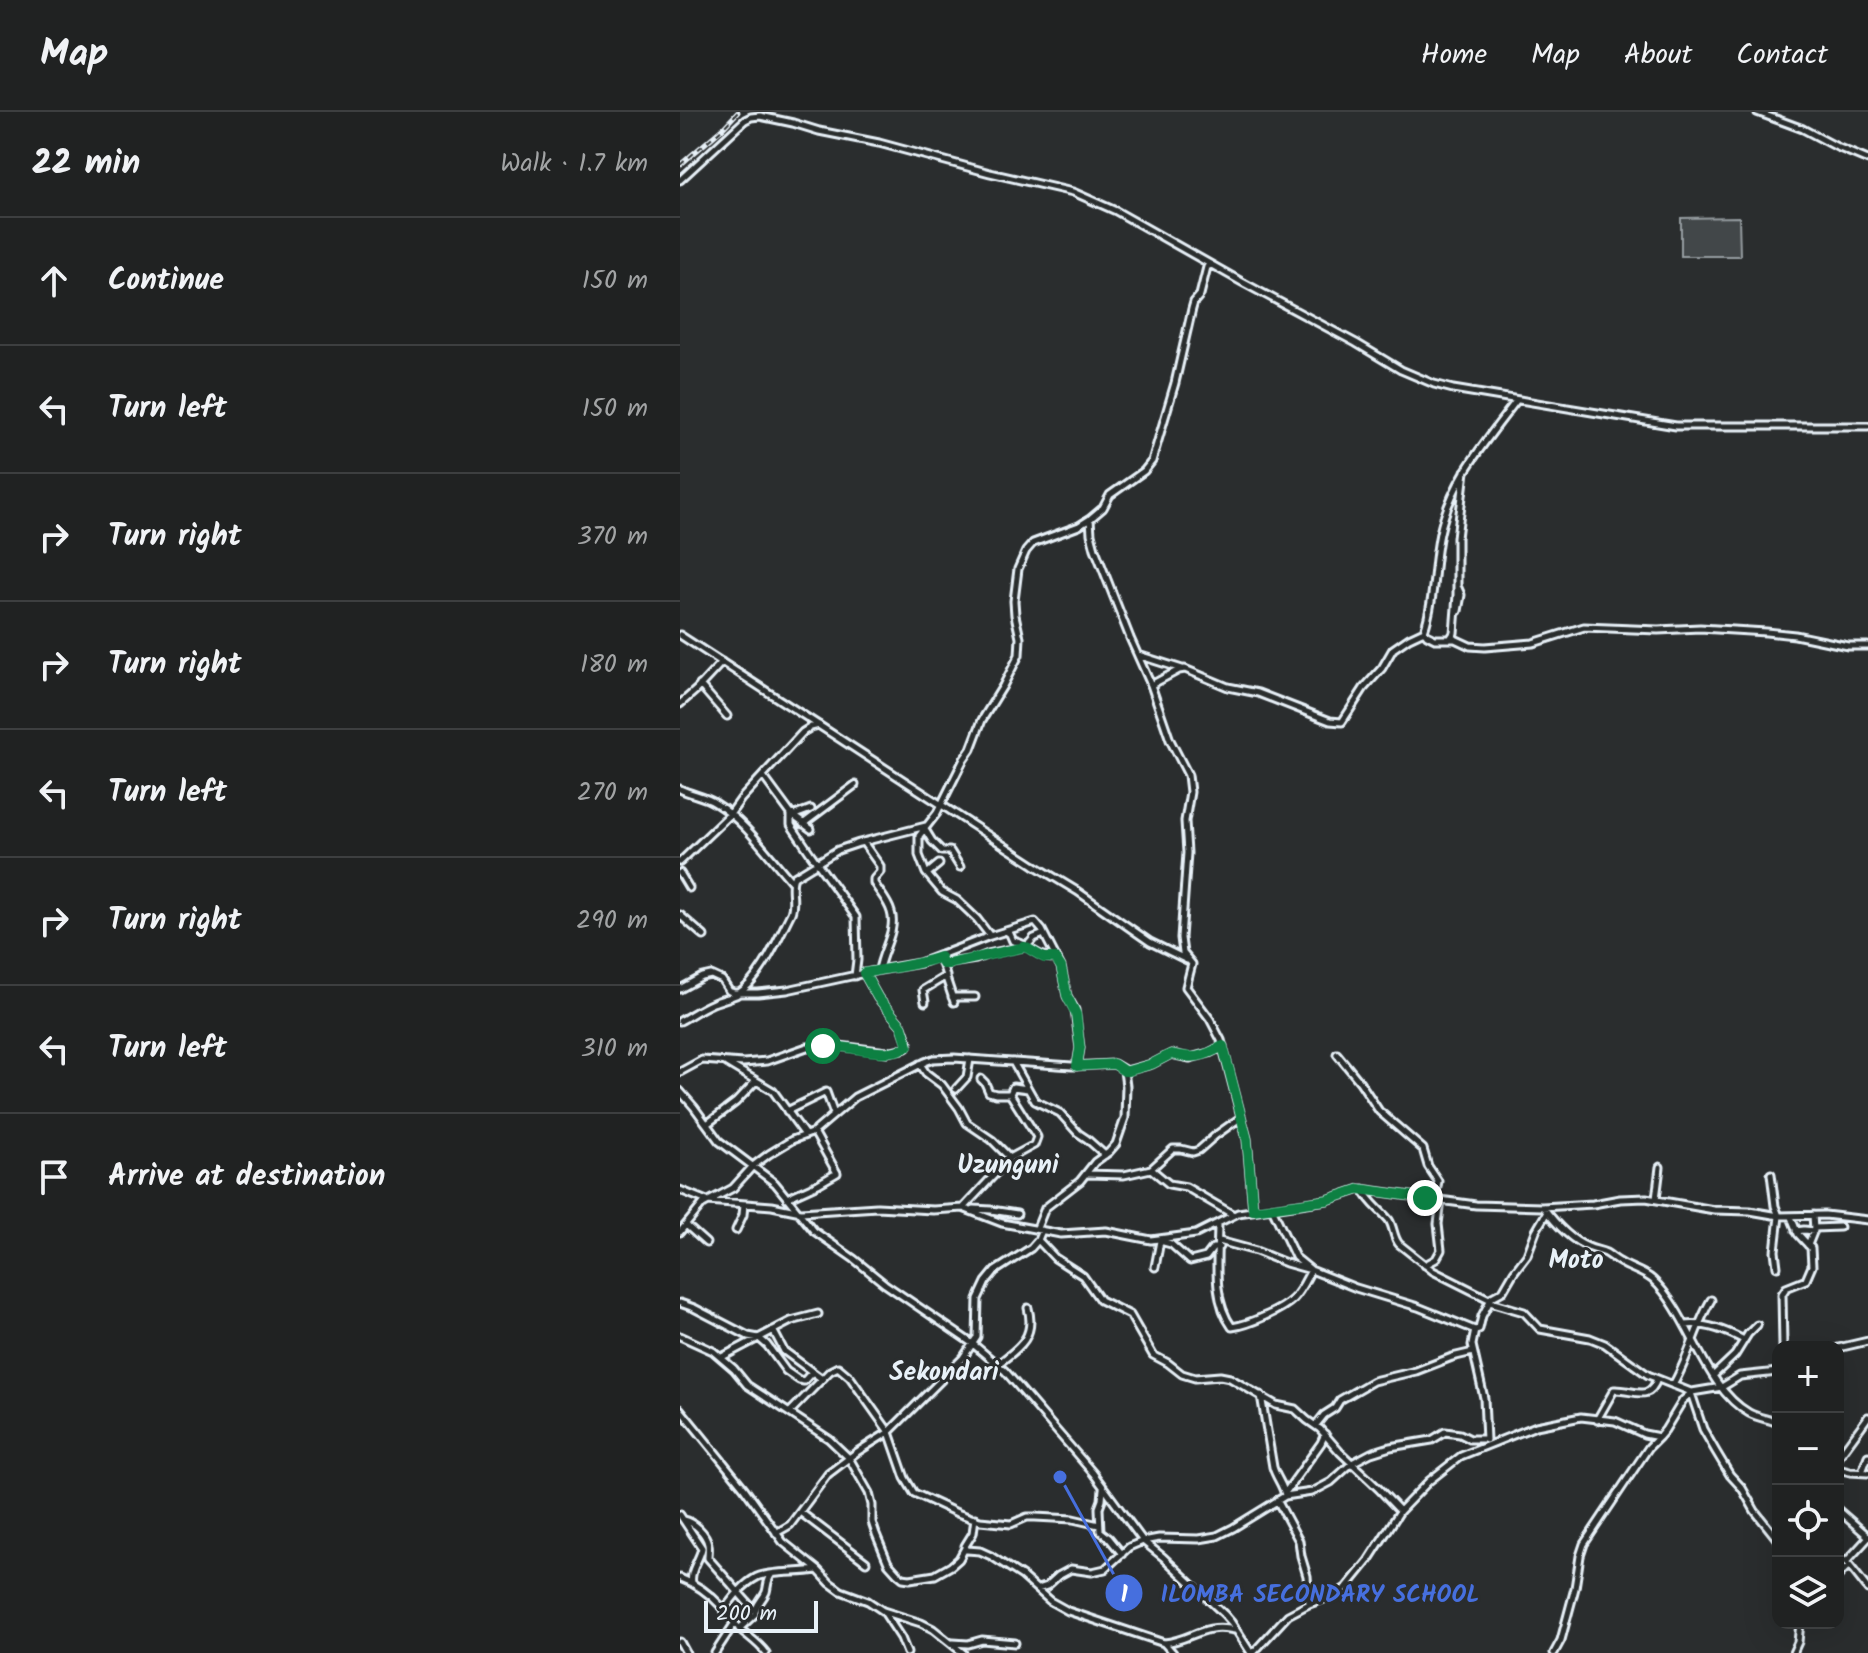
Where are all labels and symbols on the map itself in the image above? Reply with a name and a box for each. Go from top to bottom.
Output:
route start [805,1028,841,1064]
district label: Uzunguni [957,1145,1060,1187]
route end [1407,1180,1443,1216]
district label: Moto [1548,1240,1604,1282]
district label: Sekondari [889,1352,1000,1394]
callout: ILOMBA SECONDARY SCHOOL [1104,1569,1495,1617]
text: 1 [1120,1576,1128,1615]
text: ILOMBA SECONDARY SCHOOL [1161,1576,1479,1615]
scale bar [704,1597,818,1633]

